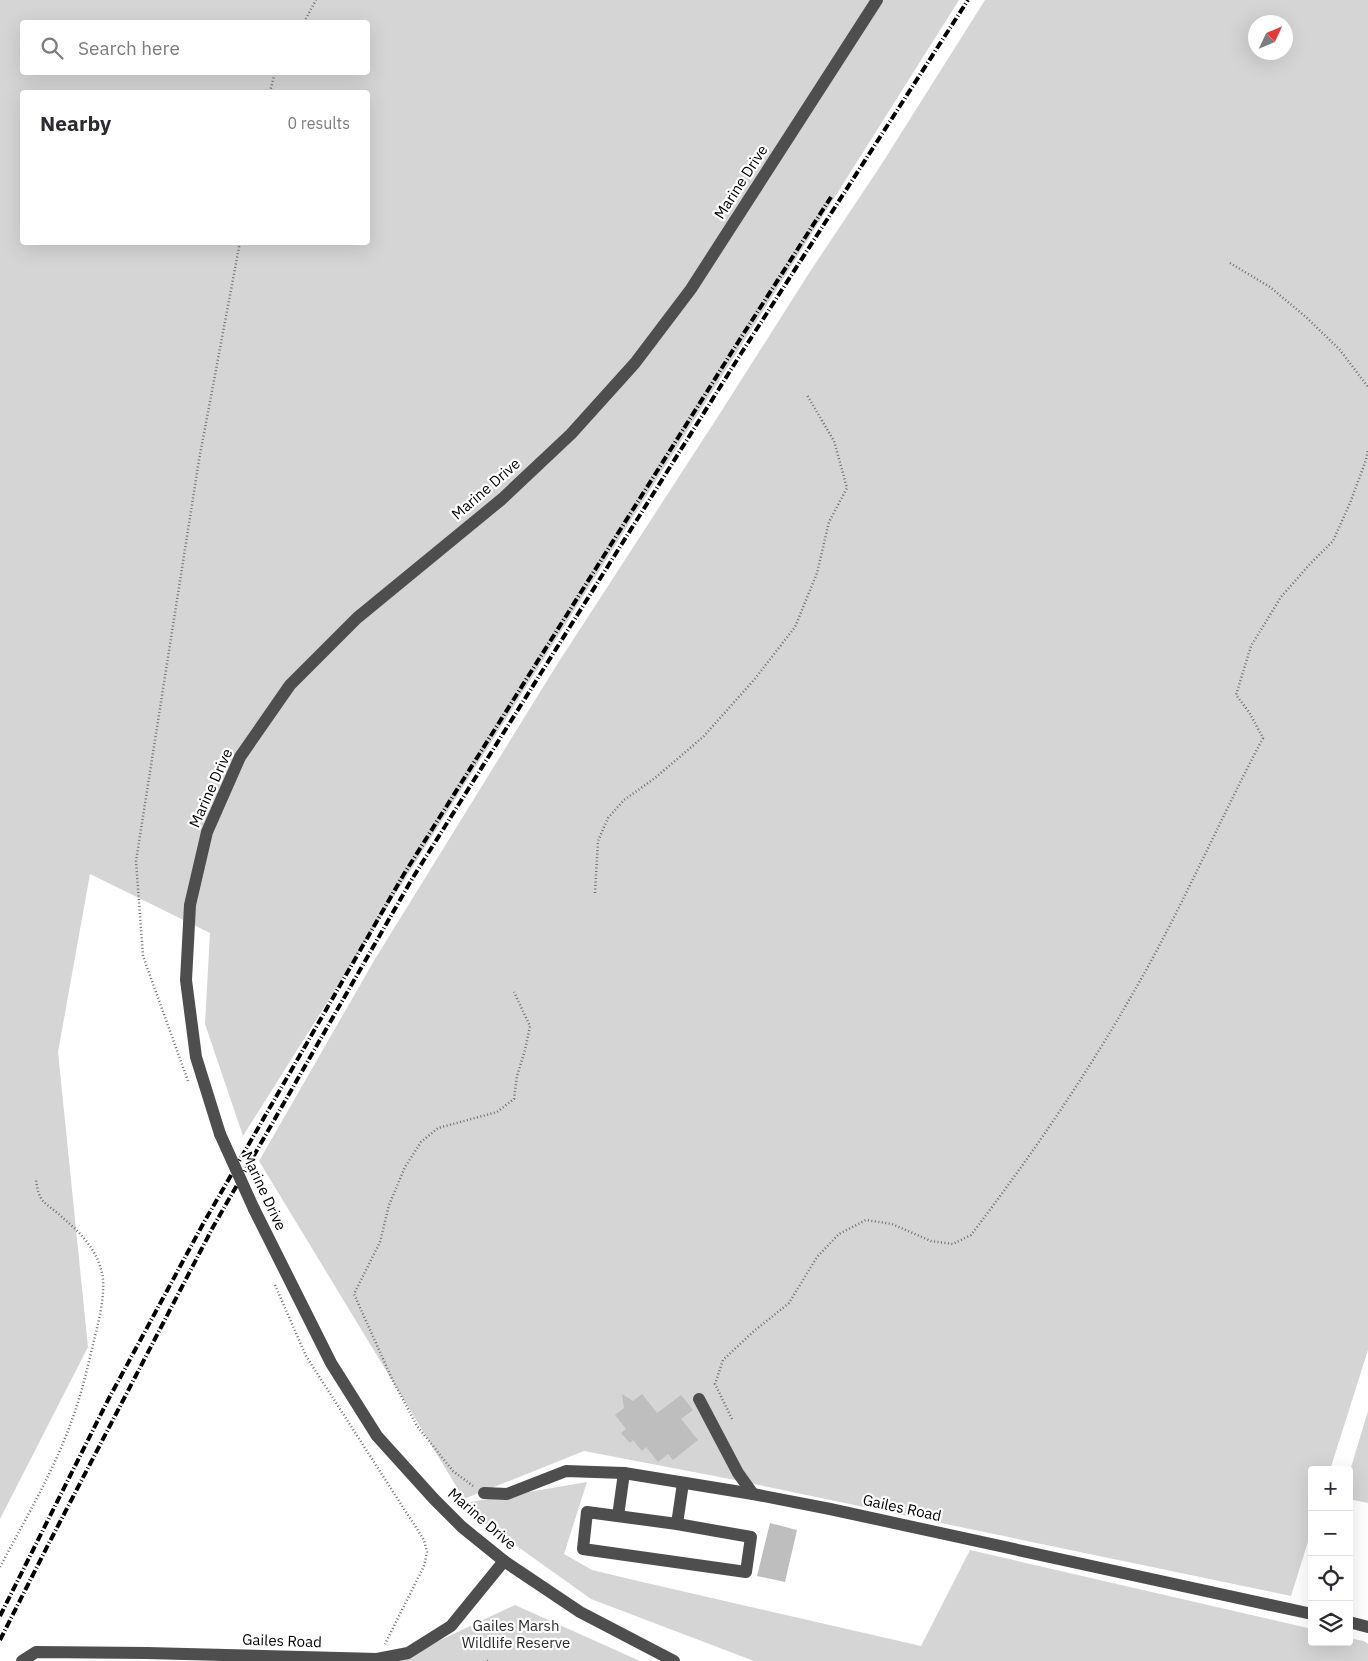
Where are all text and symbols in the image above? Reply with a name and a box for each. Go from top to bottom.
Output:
north arrow [1248,15,1293,60]
search box [20,20,370,75]
icon: search [38,34,66,62]
text: Search here [78,36,180,60]
text: Nearby [40,109,111,137]
text: 0 results [287,113,350,133]
street label: Marine Drive [710,141,772,222]
street label: Marine Drive [448,454,524,524]
street label: Marine Drive [185,745,236,830]
street label: Marine Drive [238,1148,291,1233]
map controls [1308,1466,1353,1646]
button: + [1308,1466,1353,1511]
street label: Marine Drive [444,1484,520,1554]
street label: Gailes Road [861,1490,943,1525]
button: − [1308,1511,1353,1556]
button: locate [1308,1556,1353,1601]
button: layers [1308,1601,1353,1646]
park label: Gailes Marsh Wildlife Reserve [462,1616,570,1652]
street label: Gailes Road [242,1630,322,1651]

